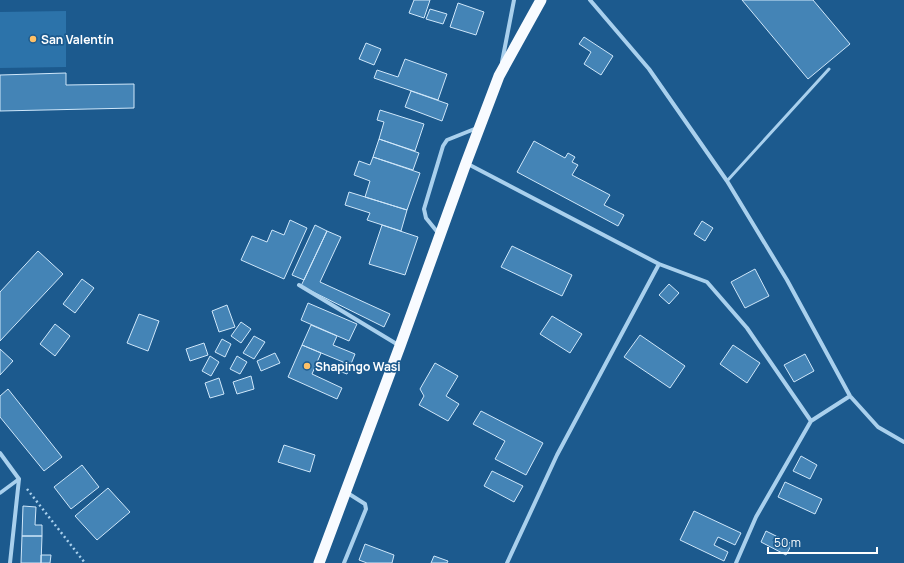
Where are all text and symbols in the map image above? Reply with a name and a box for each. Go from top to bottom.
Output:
place label: San Valentín [41,31,114,48]
marker: San Valentín [28,34,38,44]
place label: Shapingo Wasi [315,358,401,375]
marker: Shapingo Wasi [302,361,312,371]
scale bar [768,529,877,555]
text: 50 m [774,534,801,551]

